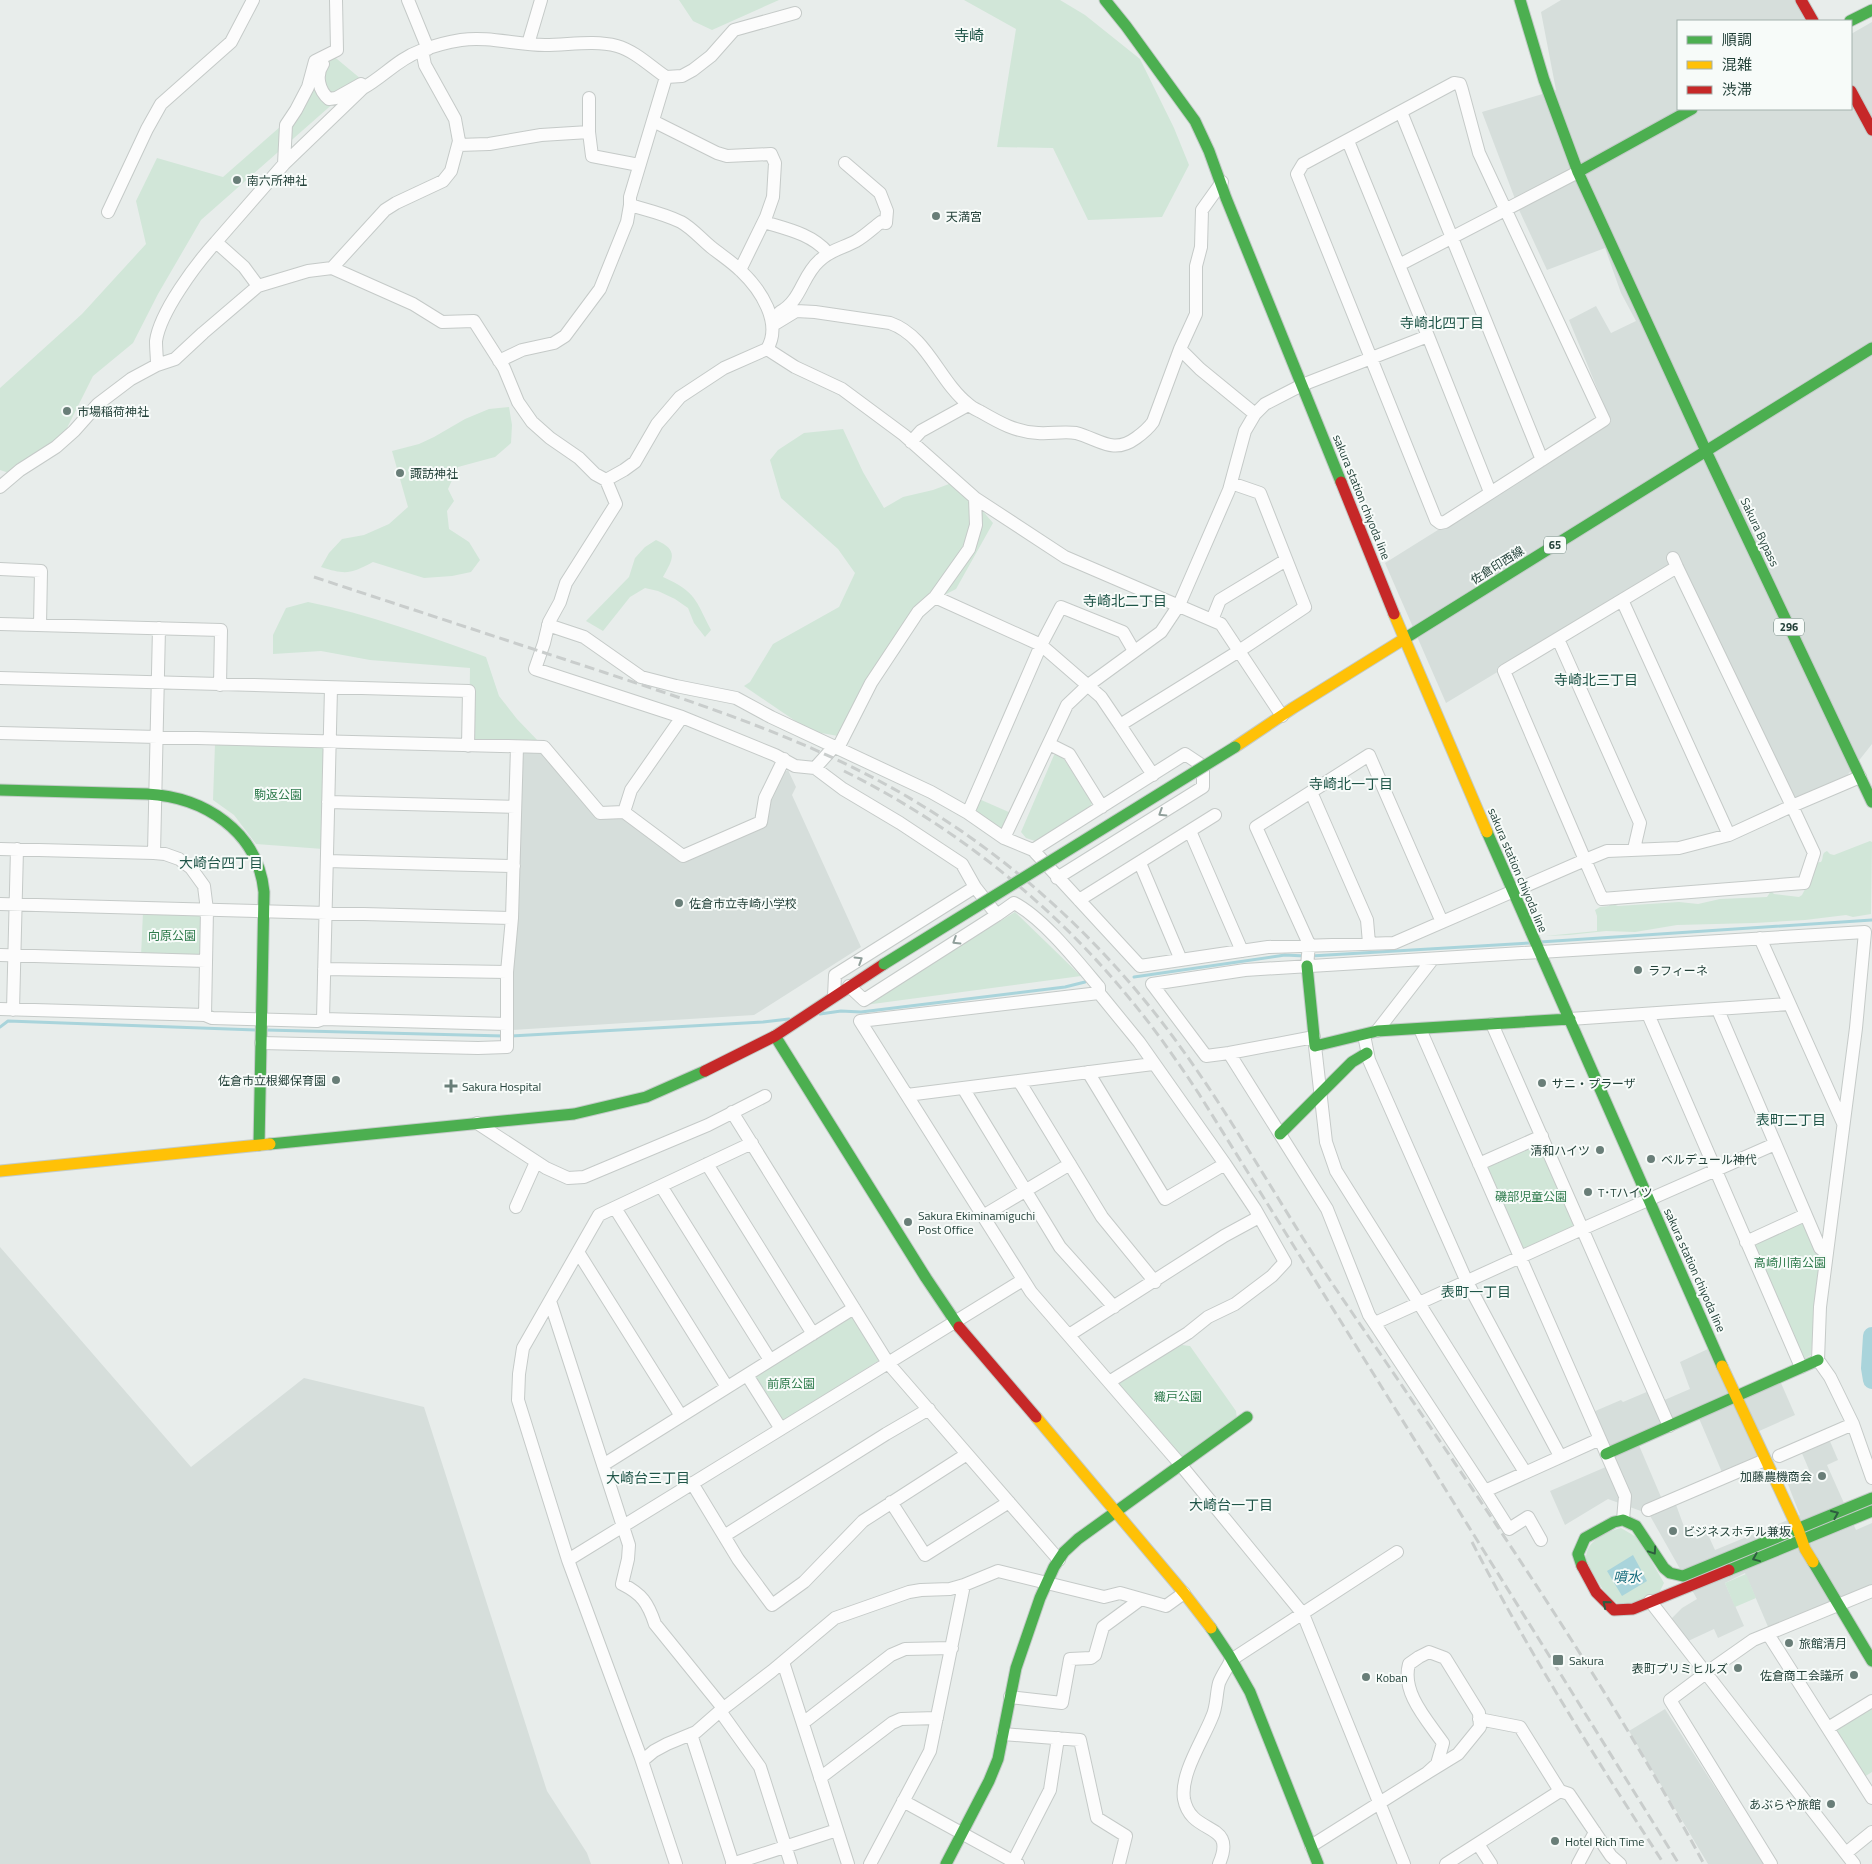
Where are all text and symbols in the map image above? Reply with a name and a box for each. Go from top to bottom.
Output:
legend [1677,20,1852,110]
district label: 寺崎 [954,24,984,47]
text: 順調 [1722,28,1752,51]
text: 混雑 [1722,53,1752,76]
text: 渋滞 [1722,78,1752,101]
place label: 南六所神社 [247,171,307,190]
marker: 南六所神社 [231,174,243,186]
place label: 天満宮 [946,207,982,226]
marker: 天満宮 [930,210,942,222]
district label: 寺崎北四丁目 [1400,312,1484,333]
place label: 市場稲荷神社 [77,402,149,421]
marker: 市場稲荷神社 [61,405,73,417]
street label: sakura station chiyoda line [1328,431,1396,563]
place label: 諏訪神社 [410,464,458,483]
marker: 諏訪神社 [394,467,406,479]
street label: Sakura Bypass [1736,494,1784,570]
road number: 65 [1544,536,1566,554]
street label: 佐倉印西線 [1467,541,1527,589]
district label: 寺崎北二丁目 [1083,590,1167,611]
road number: 296 [1774,618,1804,636]
district label: 寺崎北三丁目 [1554,669,1638,690]
district label: 寺崎北一丁目 [1309,773,1393,794]
park label: 駒返公園 [254,785,302,804]
street label: sakura station chiyoda line [1483,805,1553,935]
one-way arrow [1158,806,1167,816]
district label: 大崎台四丁目 [179,852,263,873]
place label: 佐倉市立寺崎小学校 [689,894,797,913]
marker: 佐倉市立寺崎小学校 [673,897,685,909]
park label: 向原公園 [148,926,196,945]
one-way arrow [952,935,961,945]
one-way arrow [853,957,863,966]
place label: ラフィーネ [1648,961,1708,980]
marker: ラフィーネ [1632,964,1644,976]
place label: 佐倉市立根郷保育園 [218,1071,326,1090]
marker: 佐倉市立根郷保育園 [330,1074,342,1086]
place label: サニ・プラーザ [1552,1074,1636,1093]
place label: Sakura Hospital [462,1077,541,1096]
marker: サニ・プラーザ [1536,1077,1548,1089]
marker: Sakura Hospital [444,1079,458,1093]
district label: 表町二丁目 [1756,1109,1826,1130]
place label: 清和ハイツ [1530,1141,1590,1160]
marker: 清和ハイツ [1594,1144,1606,1156]
place label: ベルデュール神代 [1661,1150,1757,1169]
marker: ベルデュール神代 [1645,1153,1657,1165]
place label: T･Tハイツ [1598,1183,1652,1202]
marker: T･Tハイツ [1582,1186,1594,1198]
park label: 磯部児童公園 [1495,1187,1567,1206]
street label: sakura station chiyoda line [1659,1205,1731,1335]
place label: Sakura Ekiminamiguchi Post Office [918,1206,1035,1239]
marker: Sakura Ekiminamiguchi Post Office [902,1216,914,1228]
park label: 高崎川南公園 [1754,1253,1826,1272]
district label: 表町一丁目 [1441,1281,1511,1302]
park label: 前原公園 [767,1374,815,1393]
park label: 織戸公園 [1154,1387,1202,1406]
district label: 大崎台三丁目 [606,1467,690,1488]
place label: 加藤農機商会 [1740,1467,1812,1486]
marker: 加藤農機商会 [1816,1470,1828,1482]
district label: 大崎台一丁目 [1189,1494,1273,1515]
one-way arrow [1830,1509,1839,1520]
place label: ビジネスホテル兼坂 [1683,1522,1791,1541]
marker: ビジネスホテル兼坂 [1667,1525,1679,1537]
one-way arrow [1646,1546,1656,1555]
one-way arrow [1752,1552,1761,1562]
water label: 噴水 [1613,1566,1643,1587]
one-way arrow [1603,1601,1612,1609]
place label: 旅館清月 [1799,1634,1847,1653]
marker: 旅館清月 [1783,1637,1795,1649]
place label: Sakura [1569,1651,1604,1670]
marker: Sakura [1551,1653,1565,1667]
place label: 表町プリミヒルズ [1631,1659,1728,1678]
marker: 表町プリミヒルズ [1732,1662,1744,1674]
place label: 佐倉商工会議所 [1760,1666,1844,1685]
place label: Koban [1376,1668,1408,1687]
marker: 佐倉商工会議所 [1848,1669,1860,1681]
marker: Koban [1360,1671,1372,1683]
place label: あぶらや旅館 [1749,1795,1821,1814]
marker: あぶらや旅館 [1825,1798,1837,1810]
place label: Hotel Rich Time [1565,1832,1644,1851]
marker: Hotel Rich Time [1549,1835,1561,1847]

